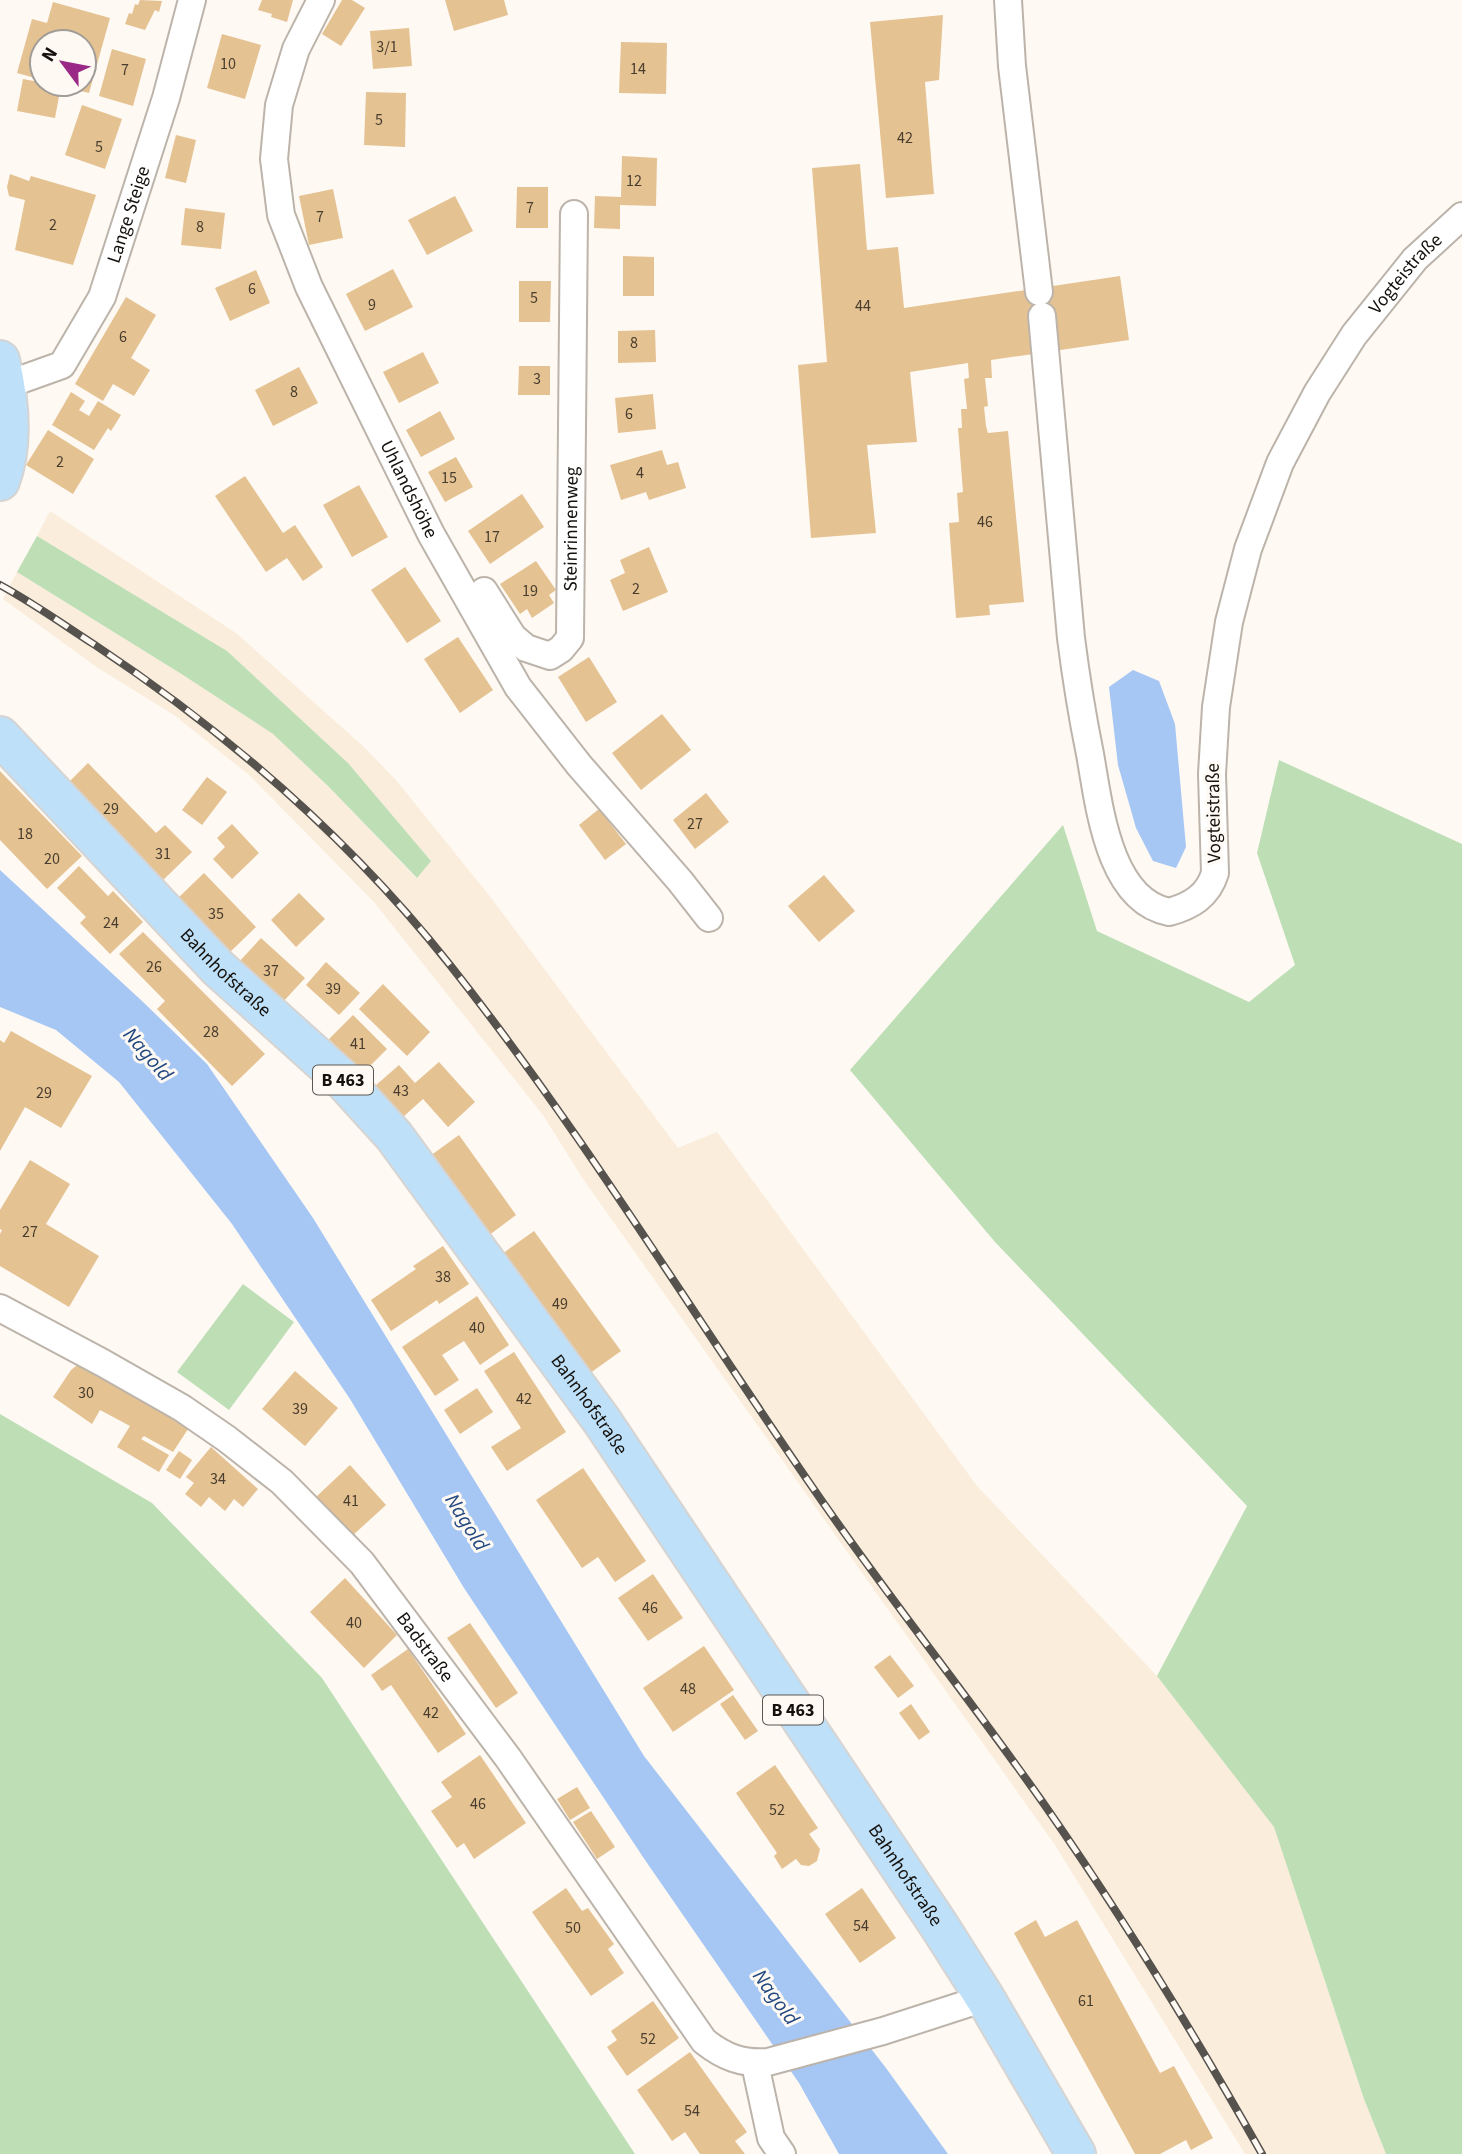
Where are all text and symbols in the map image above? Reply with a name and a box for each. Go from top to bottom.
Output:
north arrow [28,28,98,98]
house number: 3/1 [376,36,398,58]
text: N [35,42,65,67]
house number: 10 [220,53,236,75]
house number: 14 [630,58,646,80]
house number: 7 [121,59,129,81]
house number: 5 [375,109,383,131]
house number: 42 [897,127,913,149]
house number: 5 [95,136,103,158]
street label: Lange Steige [100,163,157,267]
house number: 12 [626,170,642,192]
house number: 7 [526,197,534,219]
house number: 7 [316,206,324,228]
house number: 2 [49,214,57,236]
house number: 8 [196,216,204,238]
street label: Vogteistraße [1362,227,1448,320]
house number: 6 [248,278,256,300]
house number: 5 [530,287,538,309]
house number: 9 [368,294,376,316]
house number: 44 [855,295,871,317]
house number: 6 [119,326,127,348]
house number: 8 [630,332,638,354]
house number: 3 [533,368,541,390]
house number: 8 [290,381,298,403]
house number: 6 [625,403,633,425]
street label: Uhlandshöhe [373,436,445,543]
house number: 2 [56,451,64,473]
house number: 4 [636,462,644,484]
street label: Steinrinnenweg [557,466,585,591]
house number: 15 [441,467,457,489]
house number: 46 [977,511,993,533]
house number: 17 [484,526,500,548]
house number: 2 [632,578,640,600]
house number: 19 [522,580,538,602]
street label: Vogteistraße [1200,763,1228,863]
house number: 29 [103,798,119,820]
house number: 27 [687,813,703,835]
house number: 18 [17,823,33,845]
house number: 31 [155,843,171,865]
house number: 20 [44,848,60,870]
house number: 35 [208,903,224,925]
house number: 24 [103,912,119,934]
street label: Bahnhofstraße [174,922,277,1023]
house number: 26 [146,956,162,978]
house number: 37 [263,960,279,982]
house number: 39 [325,978,341,1000]
water label: Nagold [116,1021,180,1088]
house number: 28 [203,1021,219,1043]
house number: 41 [350,1033,366,1055]
road number: B 463 [313,1065,373,1094]
house number: 43 [393,1080,409,1102]
house number: 29 [36,1082,52,1104]
house number: 27 [22,1221,38,1243]
house number: 38 [435,1266,451,1288]
house number: 49 [552,1293,568,1315]
house number: 40 [469,1317,485,1339]
street label: Bahnhofstraße [544,1349,634,1460]
house number: 30 [78,1382,94,1404]
house number: 42 [516,1388,532,1410]
house number: 39 [292,1398,308,1420]
house number: 34 [210,1468,226,1490]
water label: Nagold [438,1487,497,1557]
house number: 41 [343,1490,359,1512]
house number: 46 [642,1597,658,1619]
street label: Badstraße [390,1606,460,1688]
house number: 40 [346,1612,362,1634]
house number: 48 [680,1678,696,1700]
road number: B 463 [763,1695,823,1724]
house number: 42 [423,1702,439,1724]
house number: 46 [470,1793,486,1815]
house number: 52 [769,1799,785,1821]
street label: Bahnhofstraße [861,1819,949,1932]
house number: 54 [853,1915,869,1937]
house number: 50 [565,1917,581,1939]
water label: Nagold [745,1963,807,2032]
house number: 61 [1078,1990,1094,2012]
house number: 52 [640,2028,656,2050]
house number: 54 [684,2100,700,2122]

